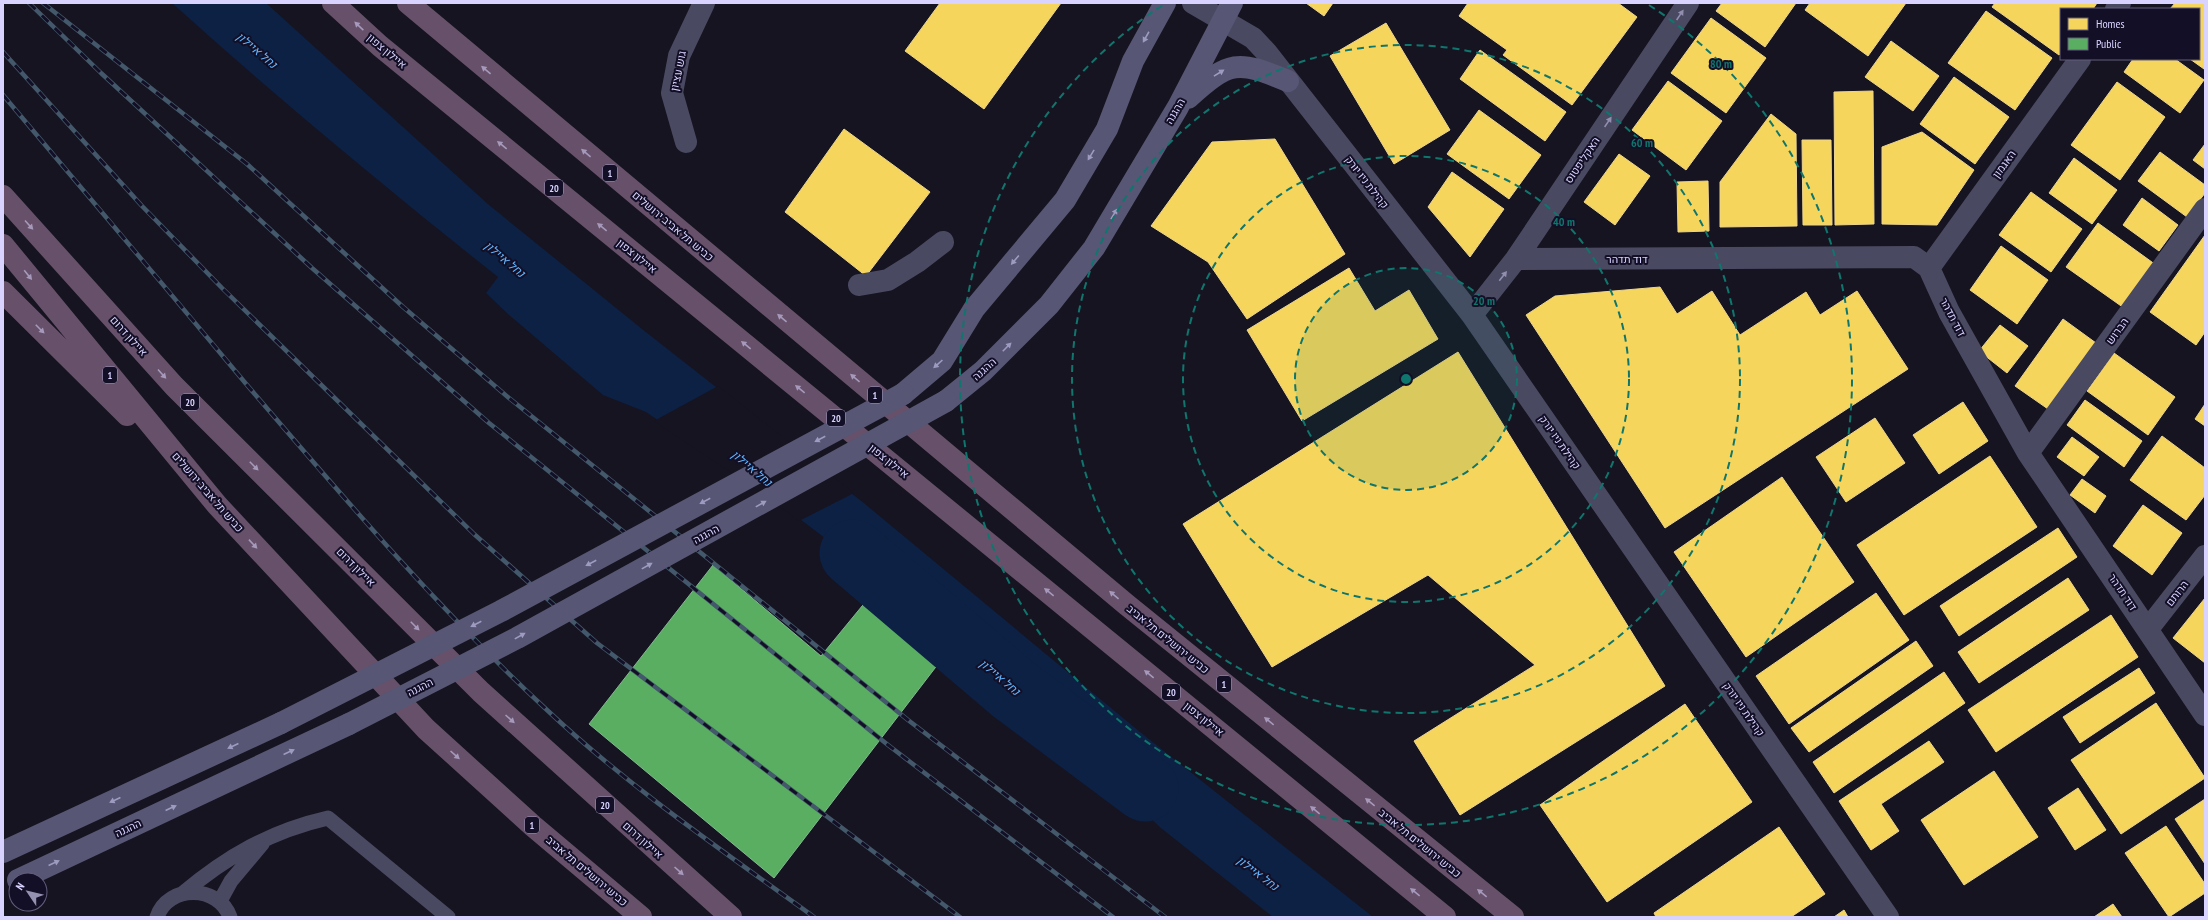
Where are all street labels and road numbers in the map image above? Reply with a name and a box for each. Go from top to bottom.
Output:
street label: איילון צפון [364,30,410,72]
street label: גוש עציון [667,50,689,92]
street label: ההגנה [1162,96,1188,126]
street label: האקליפטוס [1561,134,1603,186]
street label: האגמון [1989,147,2019,181]
street label: קהילת ניו יורק [1342,153,1392,211]
road number: 1 [603,165,617,181]
road number: 20 [545,180,563,196]
street label: כביש תל אביב ירושלים [629,188,717,264]
street label: איילון צפון [614,236,660,276]
street label: דוד תדהר [1606,252,1648,266]
street label: דוד תדהר [1937,295,1969,339]
street label: איילון דרום [107,313,151,359]
street label: הברוש [2103,315,2131,347]
street label: ההגנה [969,355,999,383]
road number: 1 [103,367,117,383]
road number: 1 [868,387,882,403]
road number: 20 [181,394,199,410]
road number: 20 [827,410,845,426]
street label: קהילת ניו יורק [1536,412,1584,472]
street label: איילון צפון [866,441,912,481]
street label: כביש תל אביב ירושלים [169,449,247,535]
street label: ההגנה [691,521,721,547]
street label: איילון דרום [334,545,378,589]
street label: דוד תדהר [2106,571,2141,613]
street label: הרותם [2163,577,2191,609]
street label: כביש ירושלים תל אביב [1124,601,1212,677]
street label: ההגנה [405,674,435,700]
road number: 1 [1217,676,1231,692]
street label: קהילת ניו יורק [1720,679,1768,739]
road number: 20 [1162,684,1180,700]
street label: איילון צפון [1181,699,1227,739]
road number: 20 [596,797,614,813]
street label: כביש ירושלים תל אביב [1376,805,1464,881]
street label: ההגנה [113,816,143,840]
road number: 1 [525,817,539,833]
street label: איילון דרום [620,818,666,862]
street label: כביש ירושלים תל אביב [543,833,631,909]

